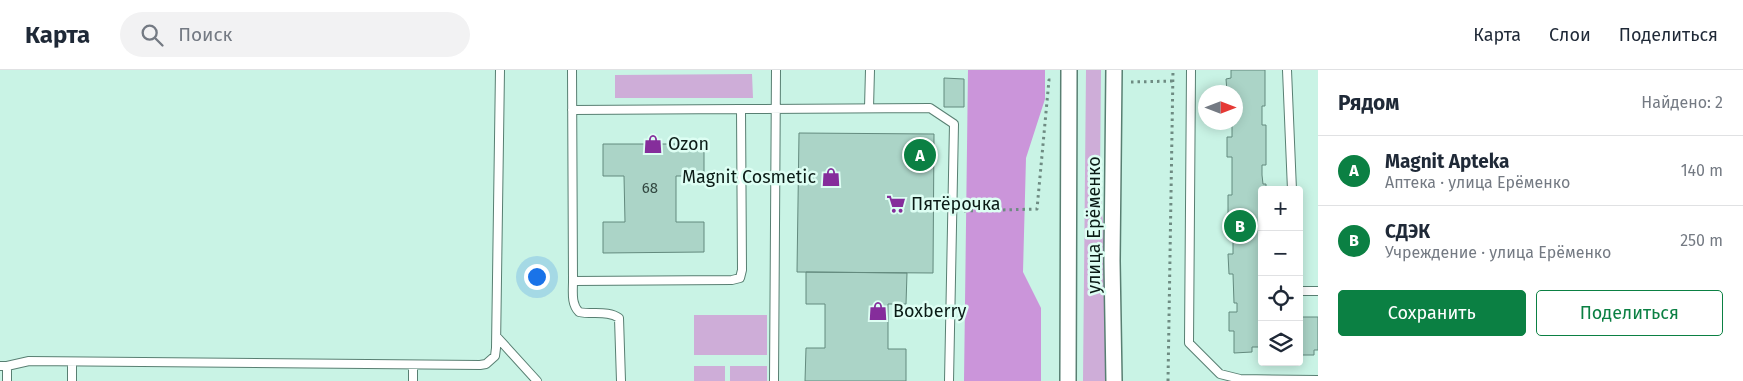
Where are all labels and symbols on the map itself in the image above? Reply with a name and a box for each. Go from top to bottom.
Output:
north arrow [1198,85,1243,130]
shop icon: Ozon [642,133,664,155]
place label: Ozon [668,133,709,155]
pin: A [904,136,936,174]
street label: улица Ерёменко [1083,156,1105,294]
place label: Magnit Cosmetic [682,166,816,188]
shop icon: Magnit Cosmetic [820,166,842,188]
house number: 68 [642,179,658,197]
supermarket icon: Пятёрочка [885,193,907,215]
place label: Пятёрочка [911,193,1001,215]
pin: B [1224,207,1256,245]
your location [524,264,550,290]
shop icon: Boxberry [867,300,889,322]
place label: Boxberry [893,300,966,322]

